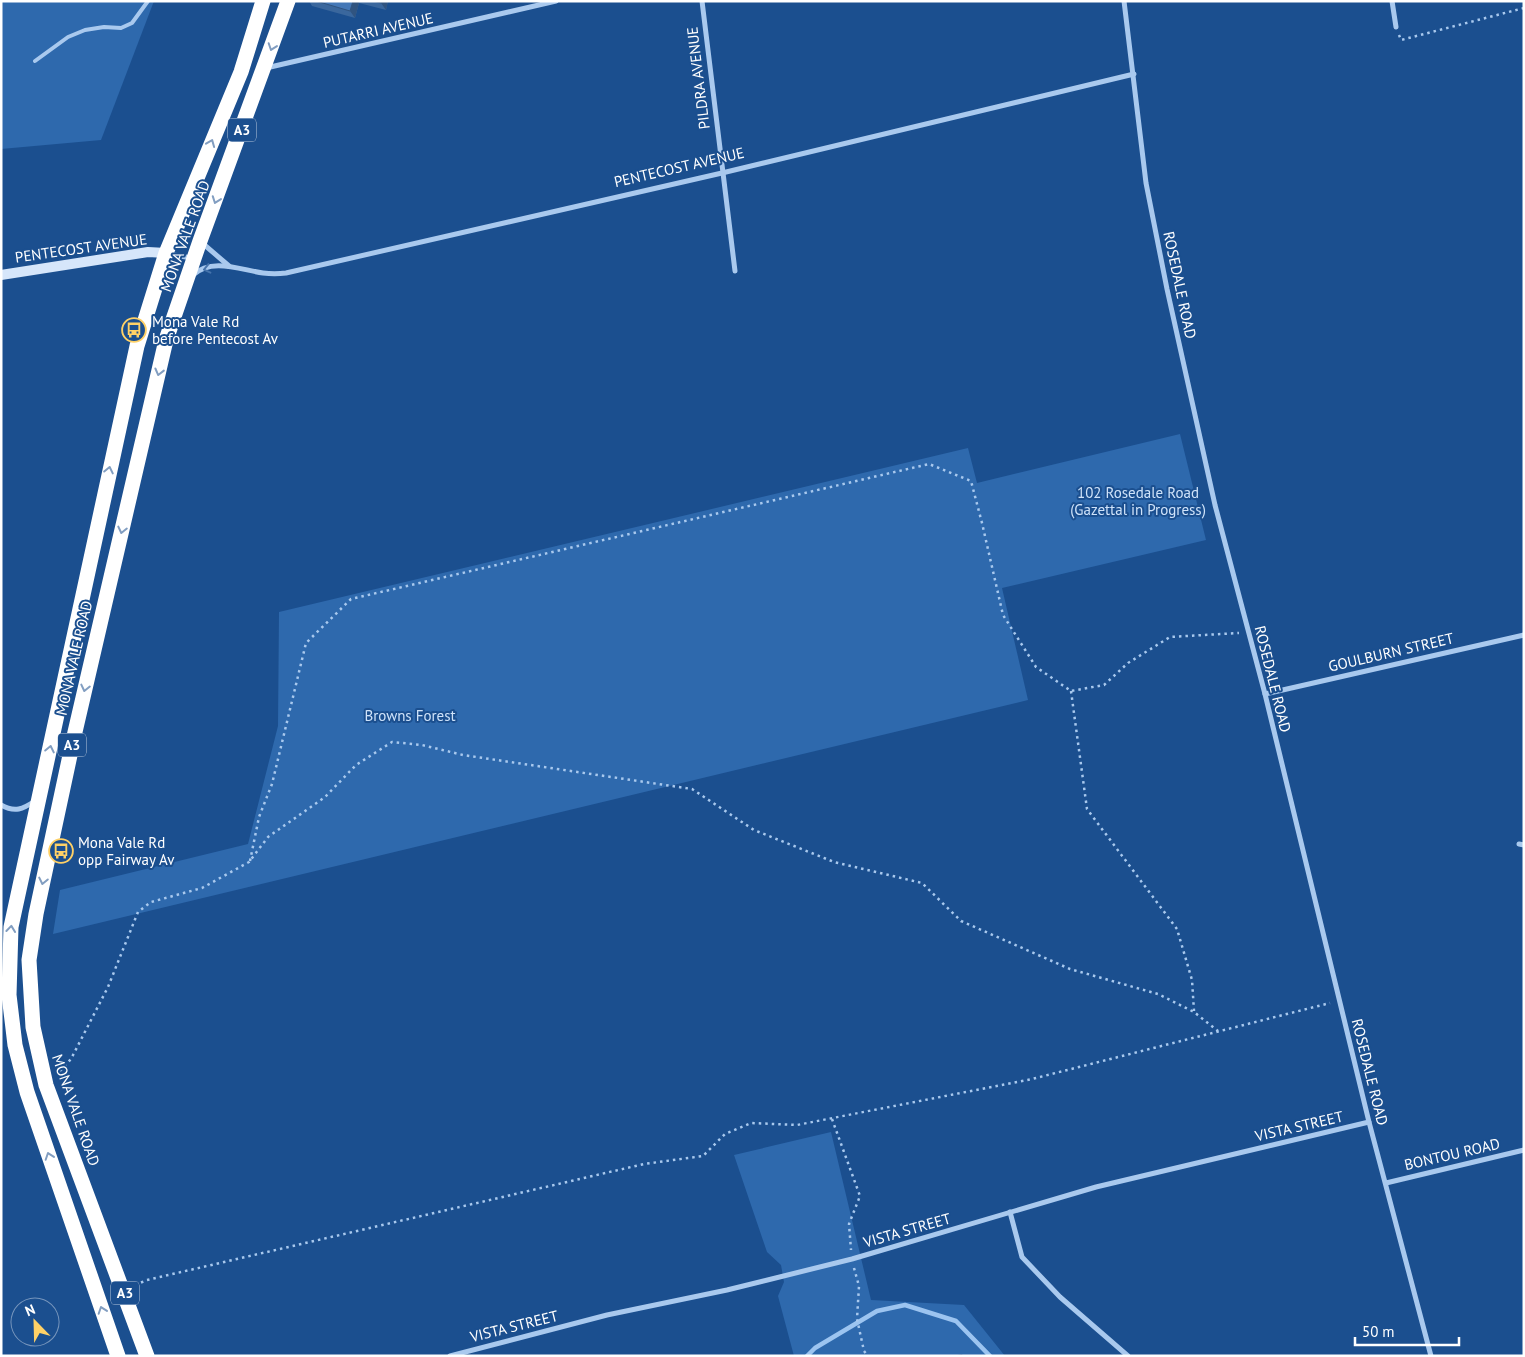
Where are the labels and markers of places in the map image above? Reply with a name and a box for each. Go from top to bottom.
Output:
place label: Mona Vale Rd before Pentecost Av [152,312,279,348]
bus stop icon: Mona Vale Rd before Pentecost Av [121,317,147,343]
place label: Mona Vale Rd opp Fairway Av [78,833,175,869]
bus stop icon: Mona Vale Rd opp Fairway Av [48,838,74,864]

